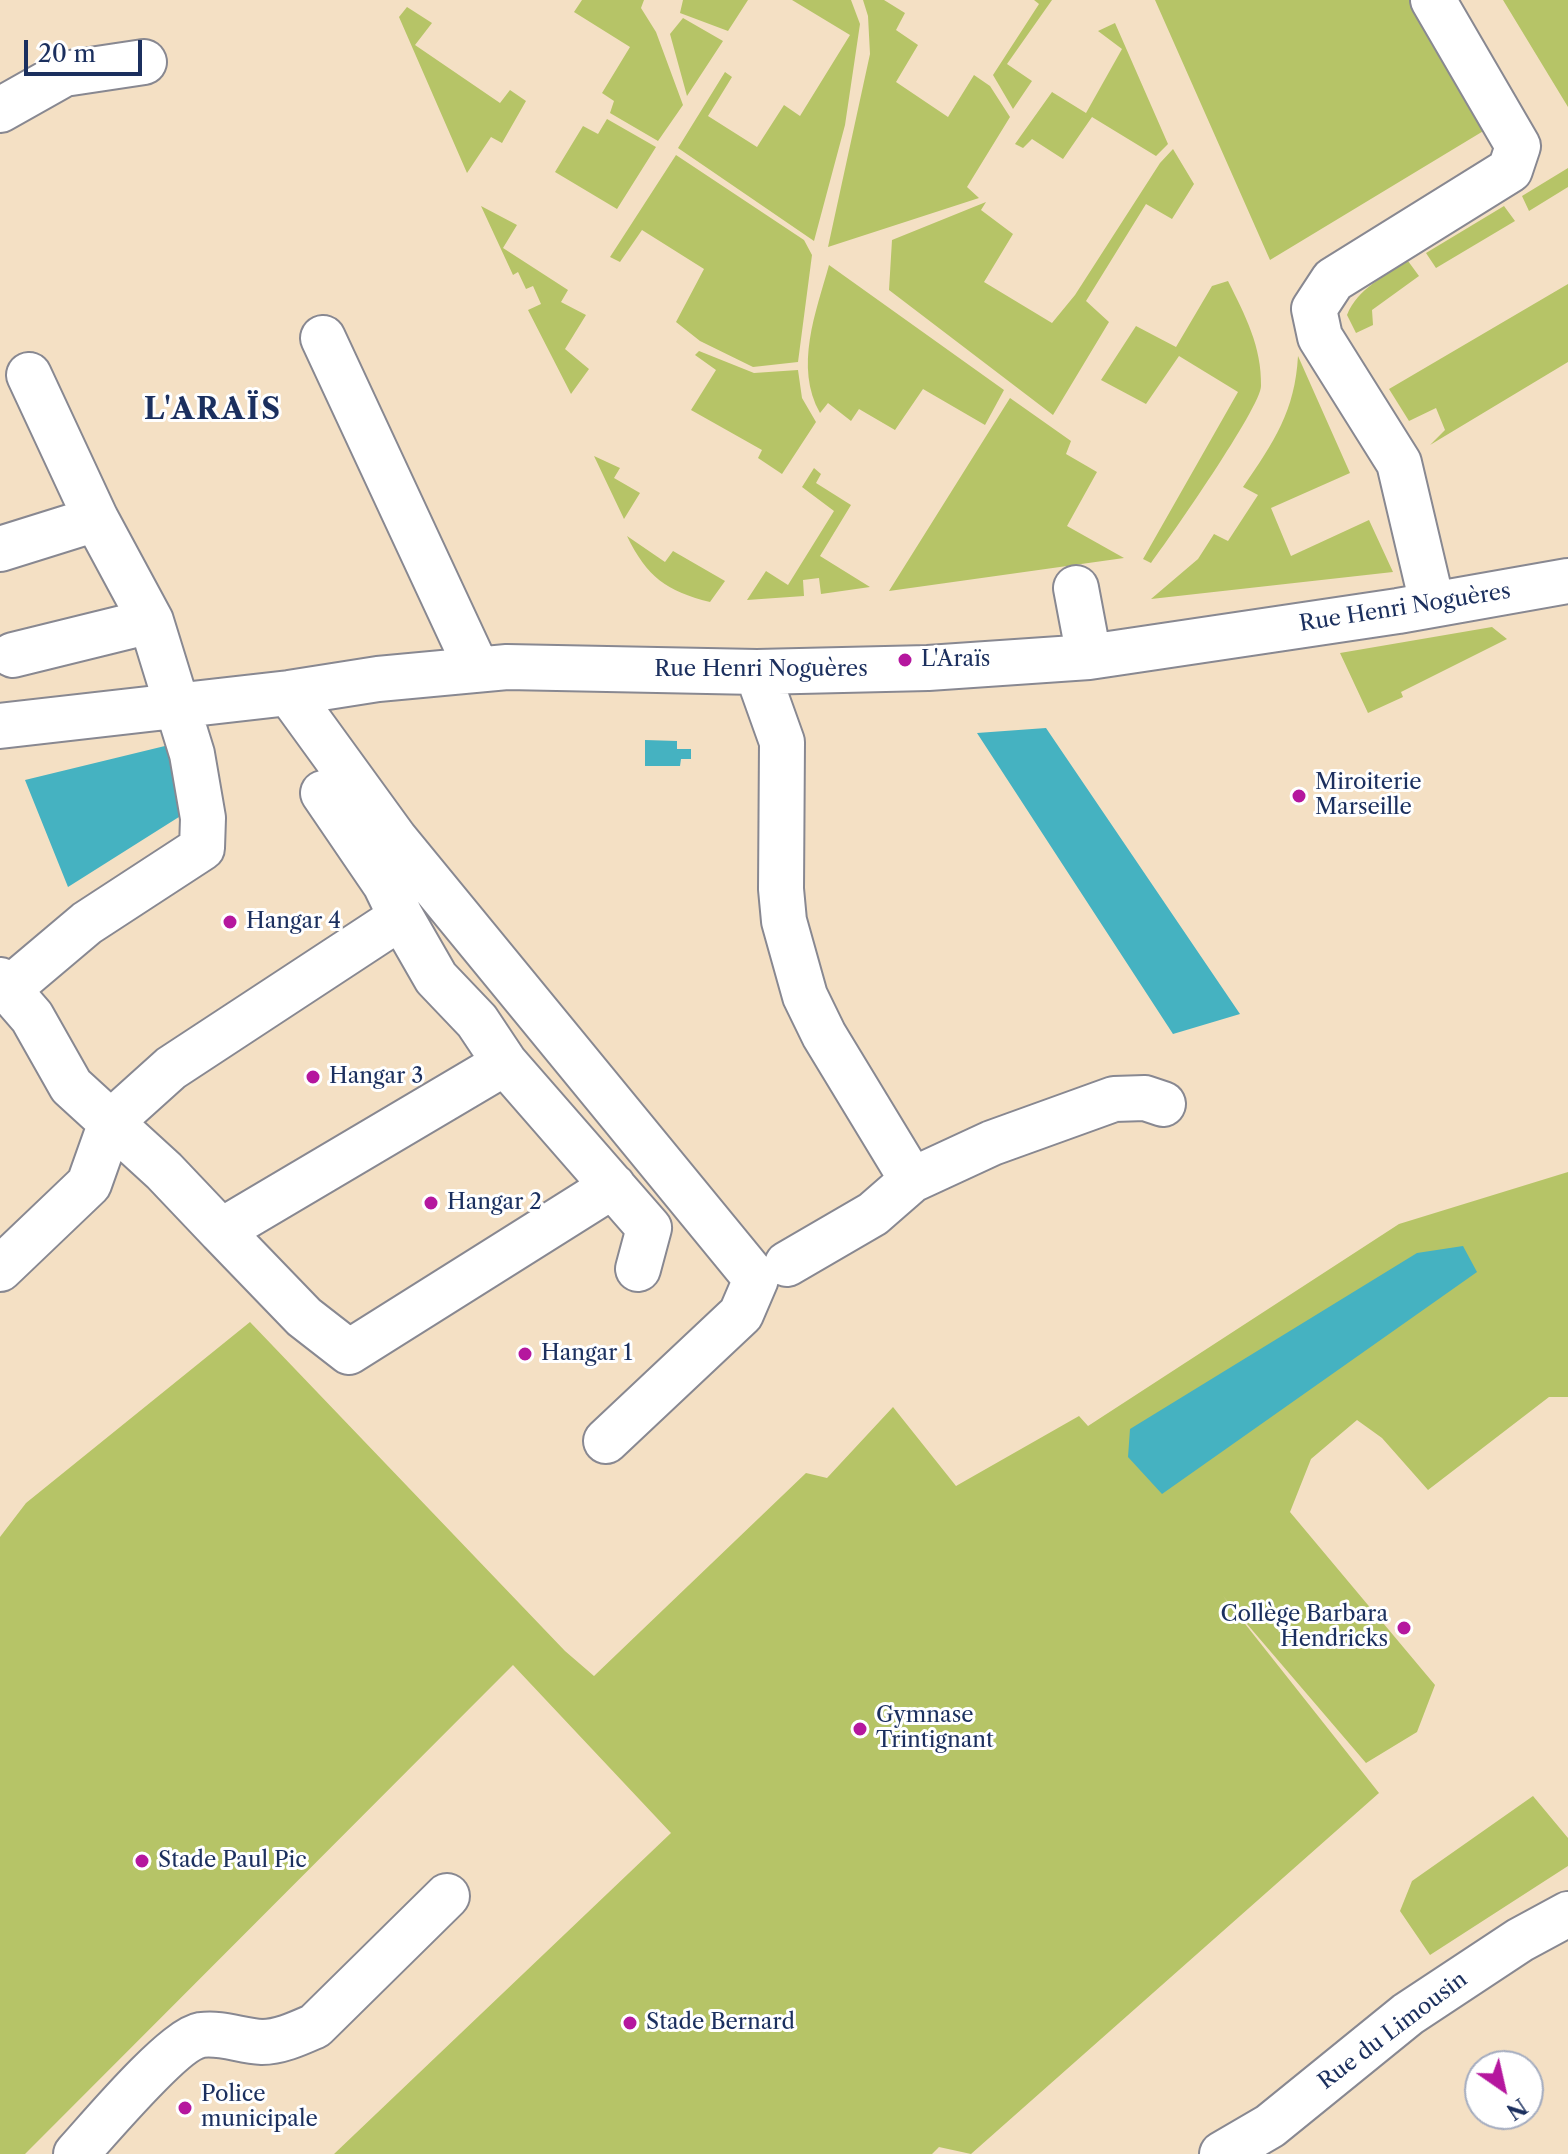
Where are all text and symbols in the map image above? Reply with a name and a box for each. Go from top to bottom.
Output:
scale bar [28,24,146,74]
text: 20 m [38,39,96,68]
district label: L'ARAÏS [144,392,282,428]
street label: Rue Henri Noguères [1297,578,1513,638]
place label: L'Araïs [921,647,990,673]
marker: L'Araïs [896,651,914,669]
street label: Rue Henri Noguères [654,657,868,683]
place label: Miroiterie Marseille [1315,770,1421,822]
marker: Miroiterie Marseille [1290,787,1308,805]
place label: Hangar 4 [246,909,341,935]
marker: Hangar 4 [221,913,239,931]
place label: Hangar 3 [329,1064,423,1090]
marker: Hangar 3 [304,1068,322,1086]
place label: Hangar 2 [447,1190,542,1216]
marker: Hangar 2 [422,1194,440,1212]
place label: Hangar 1 [541,1341,633,1367]
marker: Hangar 1 [516,1345,534,1363]
place label: Collège Barbara Hendricks [1221,1602,1388,1654]
marker: Collège Barbara Hendricks [1395,1619,1413,1637]
place label: Gymnase Trintignant [876,1703,994,1754]
marker: Gymnase Trintignant [851,1720,869,1738]
place label: Stade Paul Pic [158,1848,307,1874]
marker: Stade Paul Pic [133,1852,151,1870]
street label: Rue du Limousin [1313,1967,1473,2095]
place label: Stade Bernard [646,2010,795,2036]
marker: Stade Bernard [621,2014,639,2032]
north arrow [1464,2050,1544,2130]
place label: Police municipale [201,2082,318,2134]
text: N [1501,2092,1532,2125]
marker: Police municipale [176,2099,194,2117]

